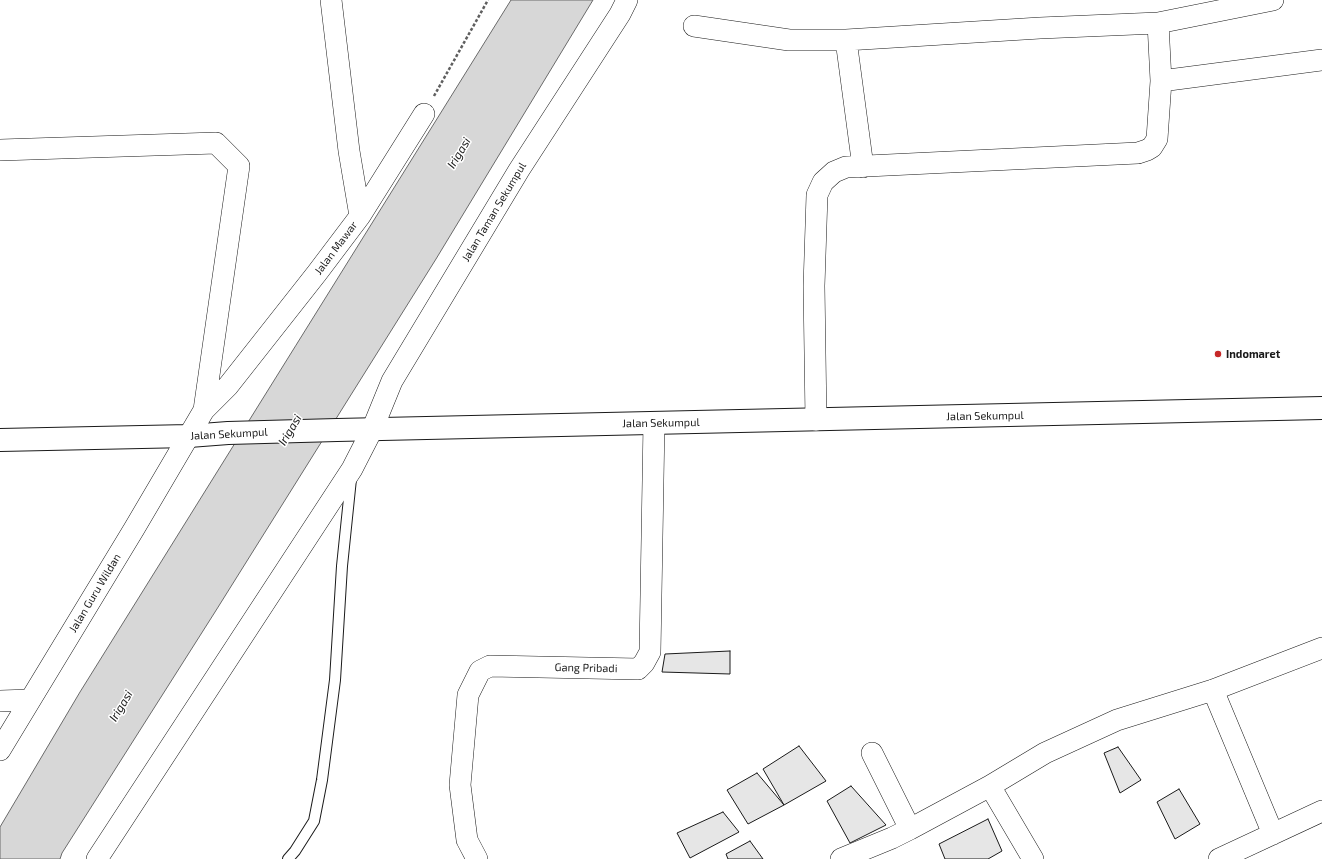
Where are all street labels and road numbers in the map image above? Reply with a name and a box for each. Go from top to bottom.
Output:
street label: Jalan Taman Sekumpul [459,160,529,264]
street label: Jalan Mawar [312,219,360,277]
street label: Jalan Sekumpul [946,409,1024,423]
street label: Jalan Sekumpul [622,416,700,430]
street label: Jalan Sekumpul [190,425,268,443]
street label: Jalan Guru Wildan [66,551,124,635]
street label: Gang Pribadi [554,661,618,675]

